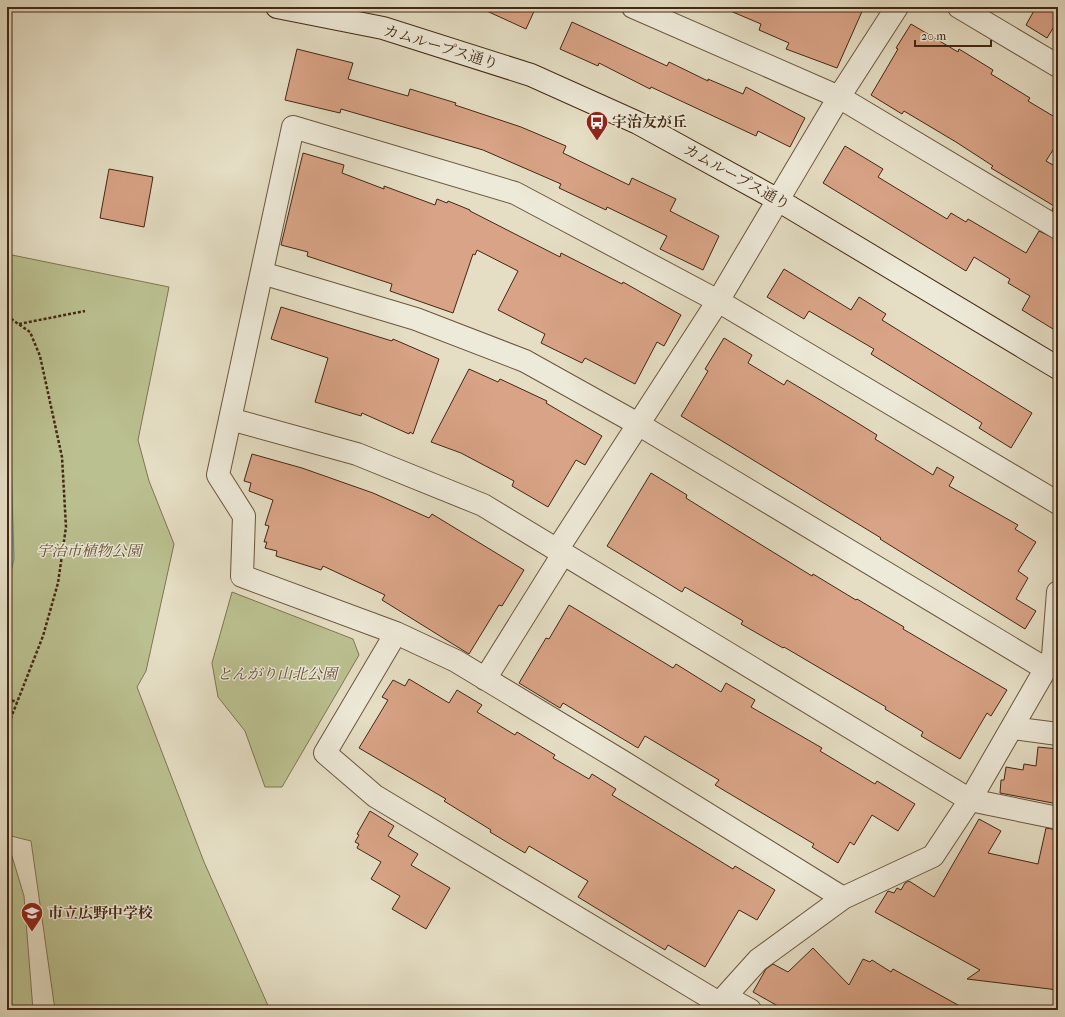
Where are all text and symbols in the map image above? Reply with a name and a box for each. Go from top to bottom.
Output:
street label: カムループス通り [382,21,500,73]
scale bar [915,22,991,48]
text: 20 m [921,29,946,43]
bus stop icon: 宇治友が丘 [584,109,610,142]
place label: 宇治友が丘 [612,113,687,131]
street label: カムループス通り [681,140,793,214]
park label: 宇治市植物公園 [36,542,144,560]
park label: とんがり山北公園 [217,665,340,683]
school or university icon: 市立広野中学校 [19,900,45,933]
place label: 市立広野中学校 [48,904,153,922]

